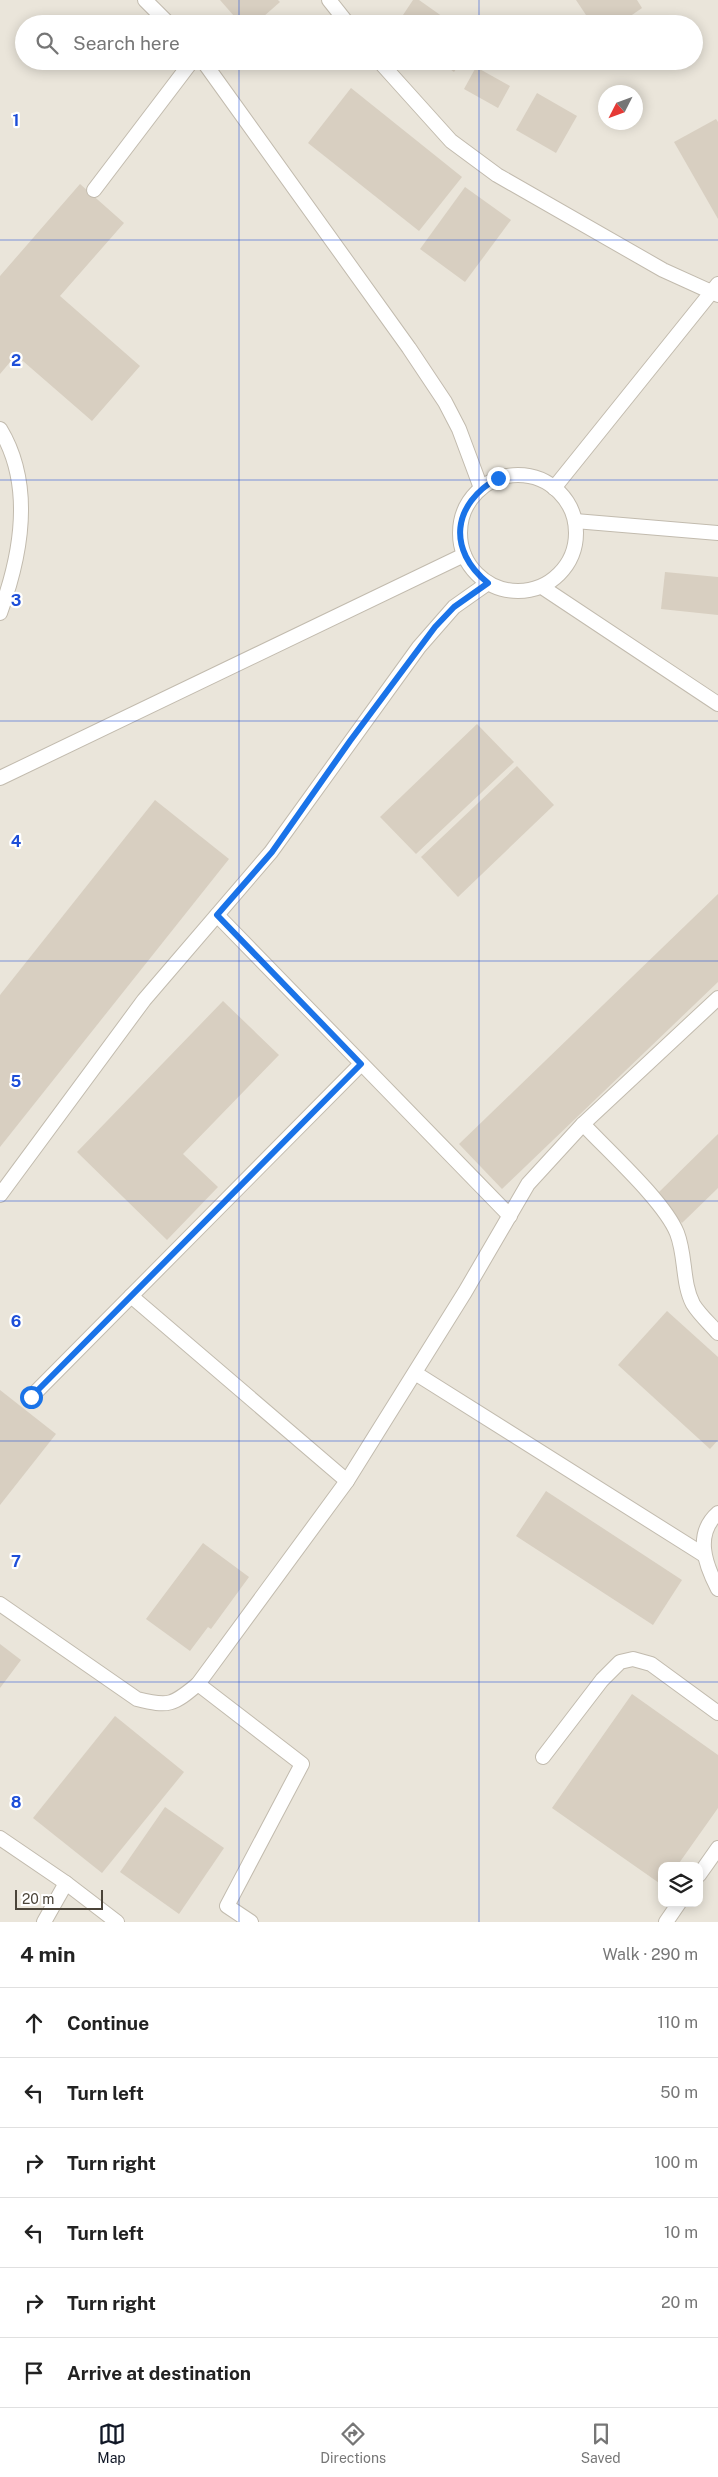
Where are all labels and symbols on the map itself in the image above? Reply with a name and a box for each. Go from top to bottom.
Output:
north arrow [598,85,643,130]
text: 1 [13,111,19,130]
text: 2 [11,351,21,370]
route end [487,467,510,490]
text: 3 [11,591,21,610]
text: 4 [11,832,22,851]
text: 5 [11,1072,22,1091]
text: 6 [11,1312,21,1331]
route start [20,1386,43,1409]
text: 7 [11,1552,21,1571]
text: 8 [11,1793,22,1812]
scale bar [15,1887,102,1910]

